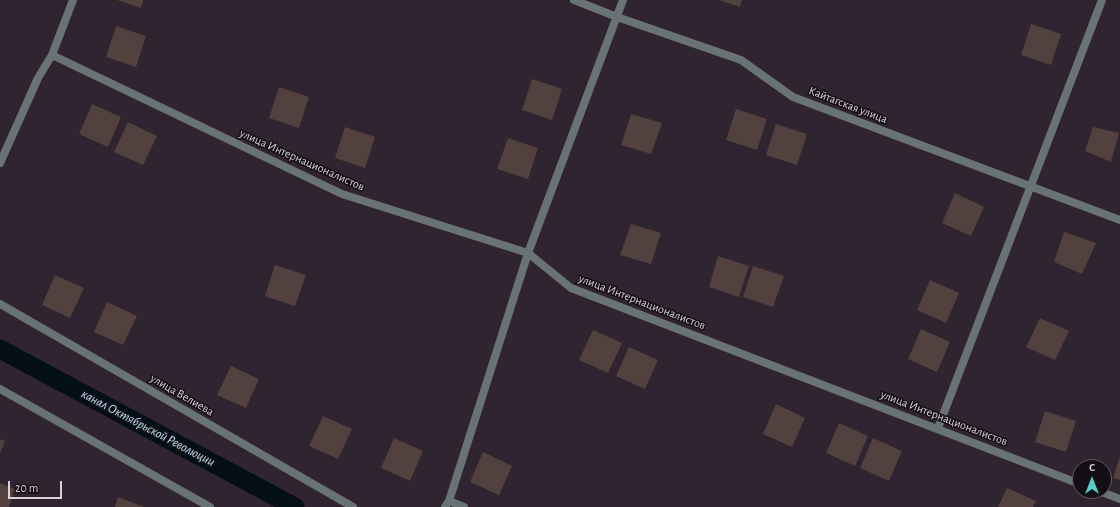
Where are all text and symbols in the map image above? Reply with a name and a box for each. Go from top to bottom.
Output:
street label: Кайтагская улица [806,83,890,127]
street label: улица Интернационалистов [237,126,367,194]
street label: улица Интернационалистов [576,271,708,333]
street label: улица Велиева [148,371,216,419]
water label: канал Октябрьской Революции [79,386,217,470]
street label: улица Интернационалистов [878,387,1010,449]
north arrow [1072,459,1112,499]
text: С [1089,462,1095,473]
scale bar [10,473,64,499]
text: 20 m [15,482,38,494]

